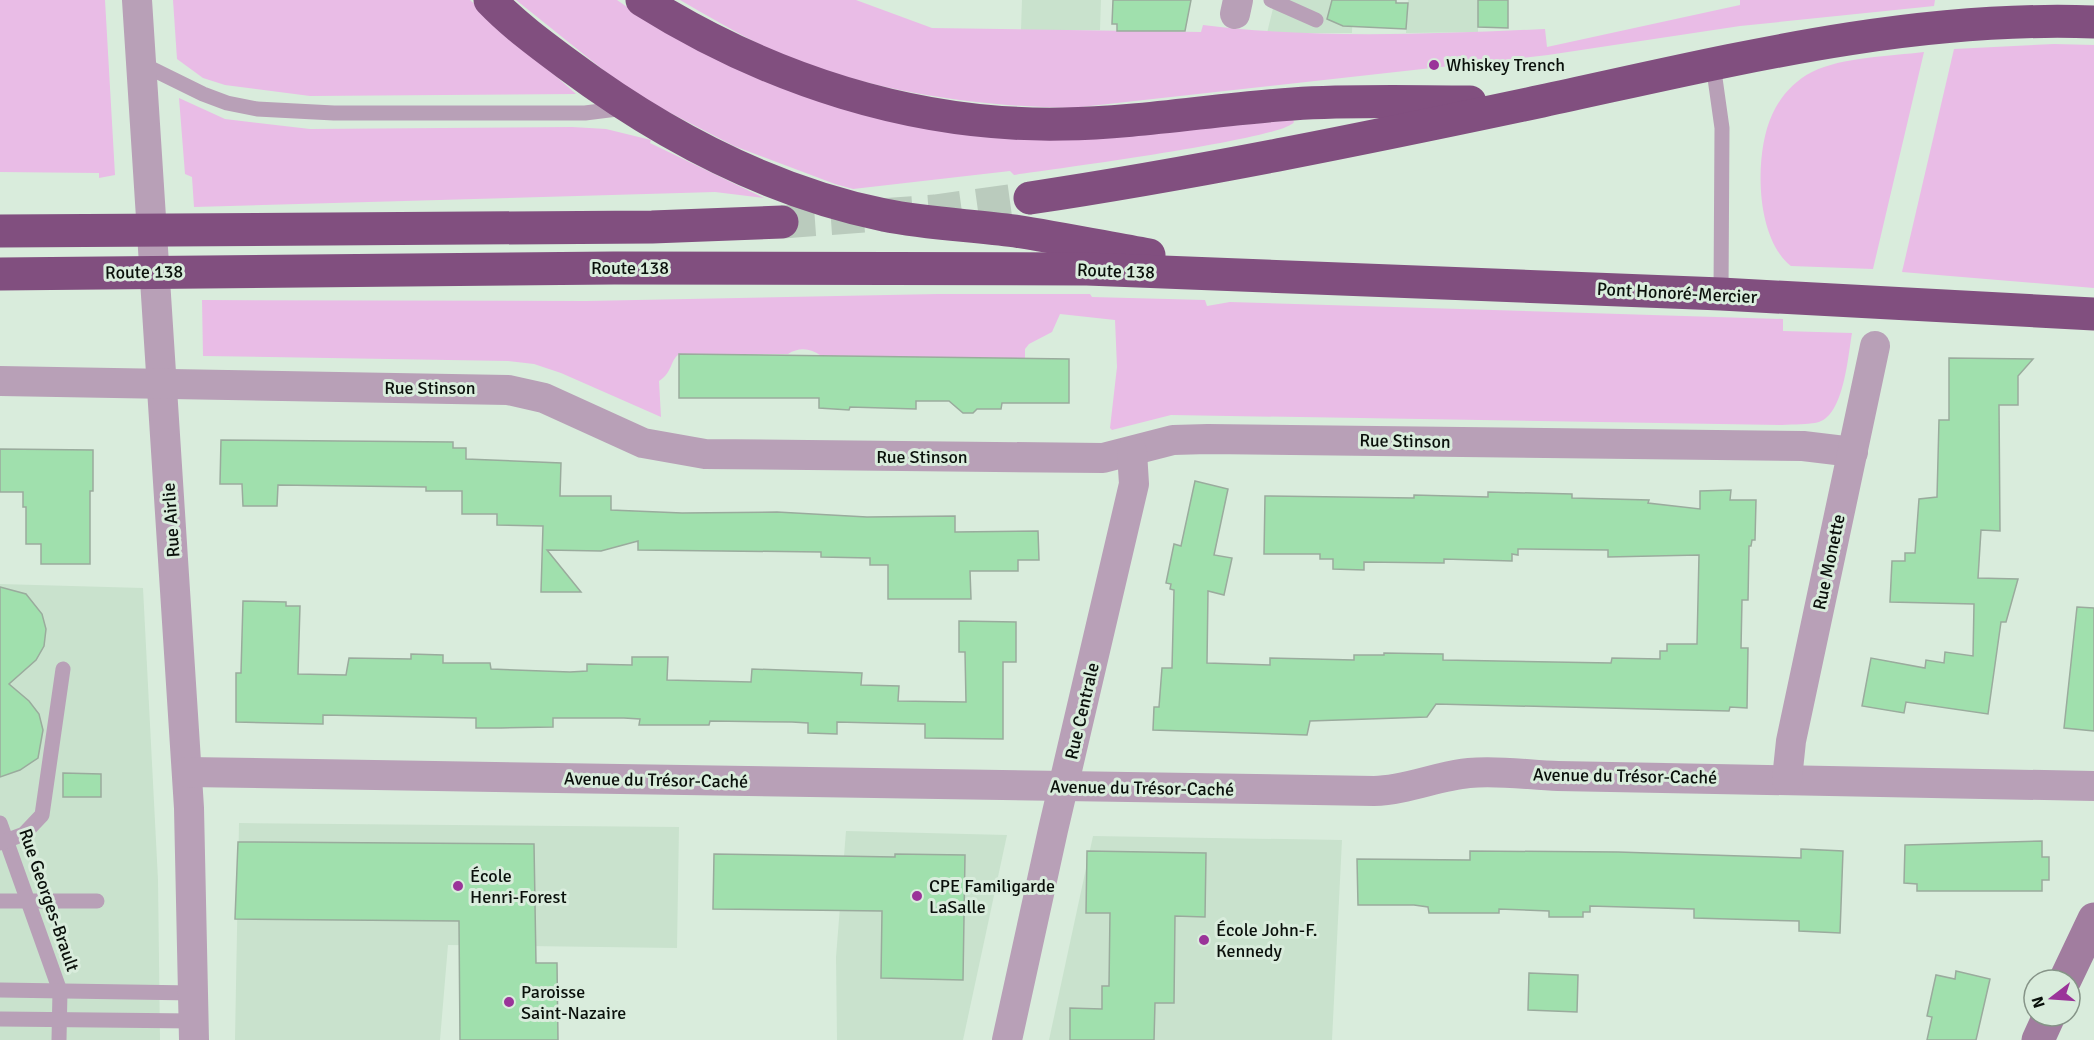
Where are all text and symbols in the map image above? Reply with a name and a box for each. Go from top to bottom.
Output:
place label: Whiskey Trench [1446,54,1565,76]
marker: Whiskey Trench [1427,58,1441,72]
street label: Route 138 [591,257,669,279]
street label: Route 138 [1077,259,1155,283]
street label: Route 138 [105,260,183,284]
street label: Pont Honoré-Mercier [1596,278,1758,308]
street label: Rue Stinson [384,377,476,399]
street label: Rue Stinson [1359,429,1451,453]
street label: Rue Stinson [876,446,968,468]
street label: Rue Airlie [157,482,185,558]
street label: Rue Monette [1808,512,1850,612]
street label: Rue Centrale [1060,660,1104,762]
street label: Avenue du Trésor-Caché [1533,763,1717,789]
street label: Avenue du Trésor-Caché [564,767,748,793]
street label: Avenue du Trésor-Caché [1050,775,1234,801]
street label: Rue Georges-Brault [14,826,84,974]
place label: École Henri-Forest [470,865,567,908]
place label: CPE Familigarde LaSalle [929,875,1055,918]
marker: École Henri-Forest [451,879,465,893]
marker: CPE Familigarde LaSalle [910,889,924,903]
place label: École John-F. Kennedy [1216,919,1318,962]
marker: École John-F. Kennedy [1197,933,1211,947]
north arrow [2022,968,2082,1028]
place label: Paroisse Saint-Nazaire [521,981,626,1024]
text: N [2027,994,2050,1010]
marker: Paroisse Saint-Nazaire [502,995,516,1009]

